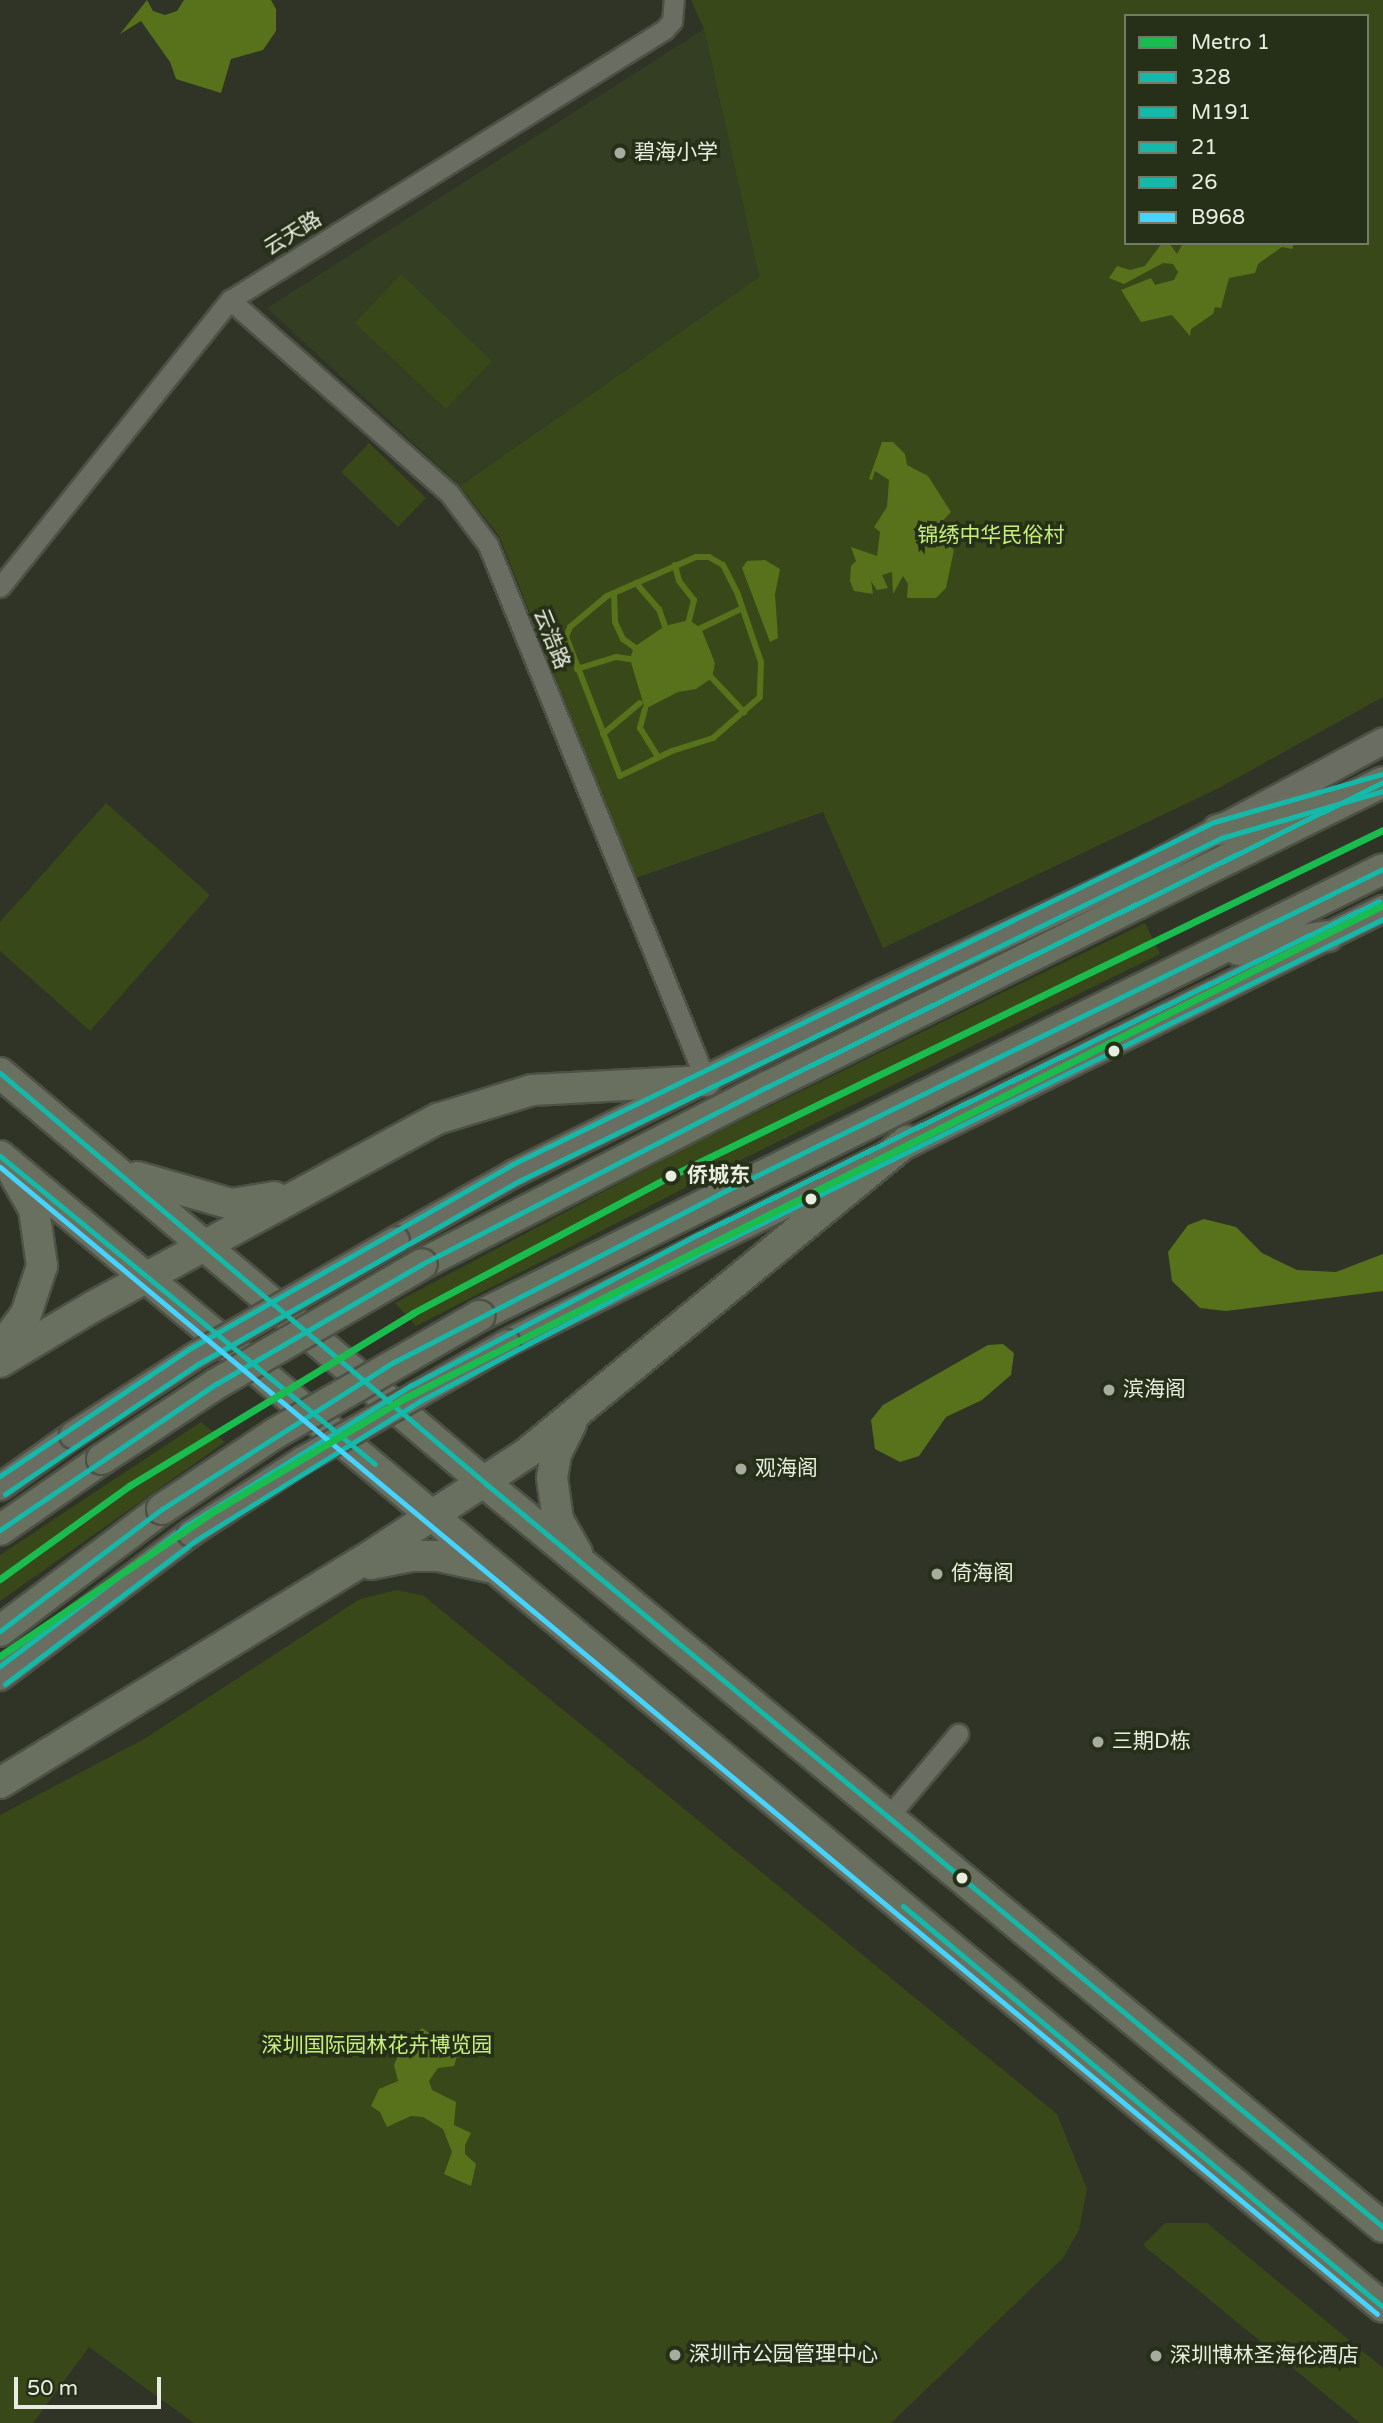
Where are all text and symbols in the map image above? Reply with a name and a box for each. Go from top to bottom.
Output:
legend [1124,14,1369,245]
text: Metro 1 [1191,30,1270,55]
text: 328 [1191,65,1231,90]
text: M191 [1191,100,1251,125]
text: 21 [1191,135,1217,160]
place label: 碧海小学 [634,140,718,166]
marker: 碧海小学 [612,145,628,161]
text: 26 [1191,170,1217,195]
text: B968 [1191,205,1245,230]
street label: 云天路 [260,207,326,261]
park label: 锦绣中华民俗村 [918,523,1064,549]
street label: 云浩路 [528,605,574,673]
unlabelled marker [1107,1044,1121,1058]
place label: 侨城东 [687,1163,750,1189]
marker: 侨城东 [661,1166,681,1186]
unlabelled marker [804,1192,818,1206]
place label: 滨海阁 [1123,1377,1186,1403]
marker: 滨海阁 [1101,1382,1117,1398]
place label: 观海阁 [755,1456,818,1482]
marker: 观海阁 [733,1461,749,1477]
place label: 倚海阁 [951,1561,1014,1587]
marker: 倚海阁 [929,1566,945,1582]
place label: 三期D栋 [1112,1729,1191,1755]
marker: 三期D栋 [1090,1734,1106,1750]
unlabelled marker [955,1871,969,1885]
park label: 深圳国际园林花卉博览园 [262,2033,492,2059]
place label: 深圳市公园管理中心 [689,2342,878,2368]
place label: 深圳博林圣海伦酒店 [1170,2343,1359,2369]
marker: 深圳市公园管理中心 [667,2347,683,2363]
marker: 深圳博林圣海伦酒店 [1148,2348,1164,2364]
scale bar [18,2364,164,2408]
text: 50 m [27,2376,78,2401]

